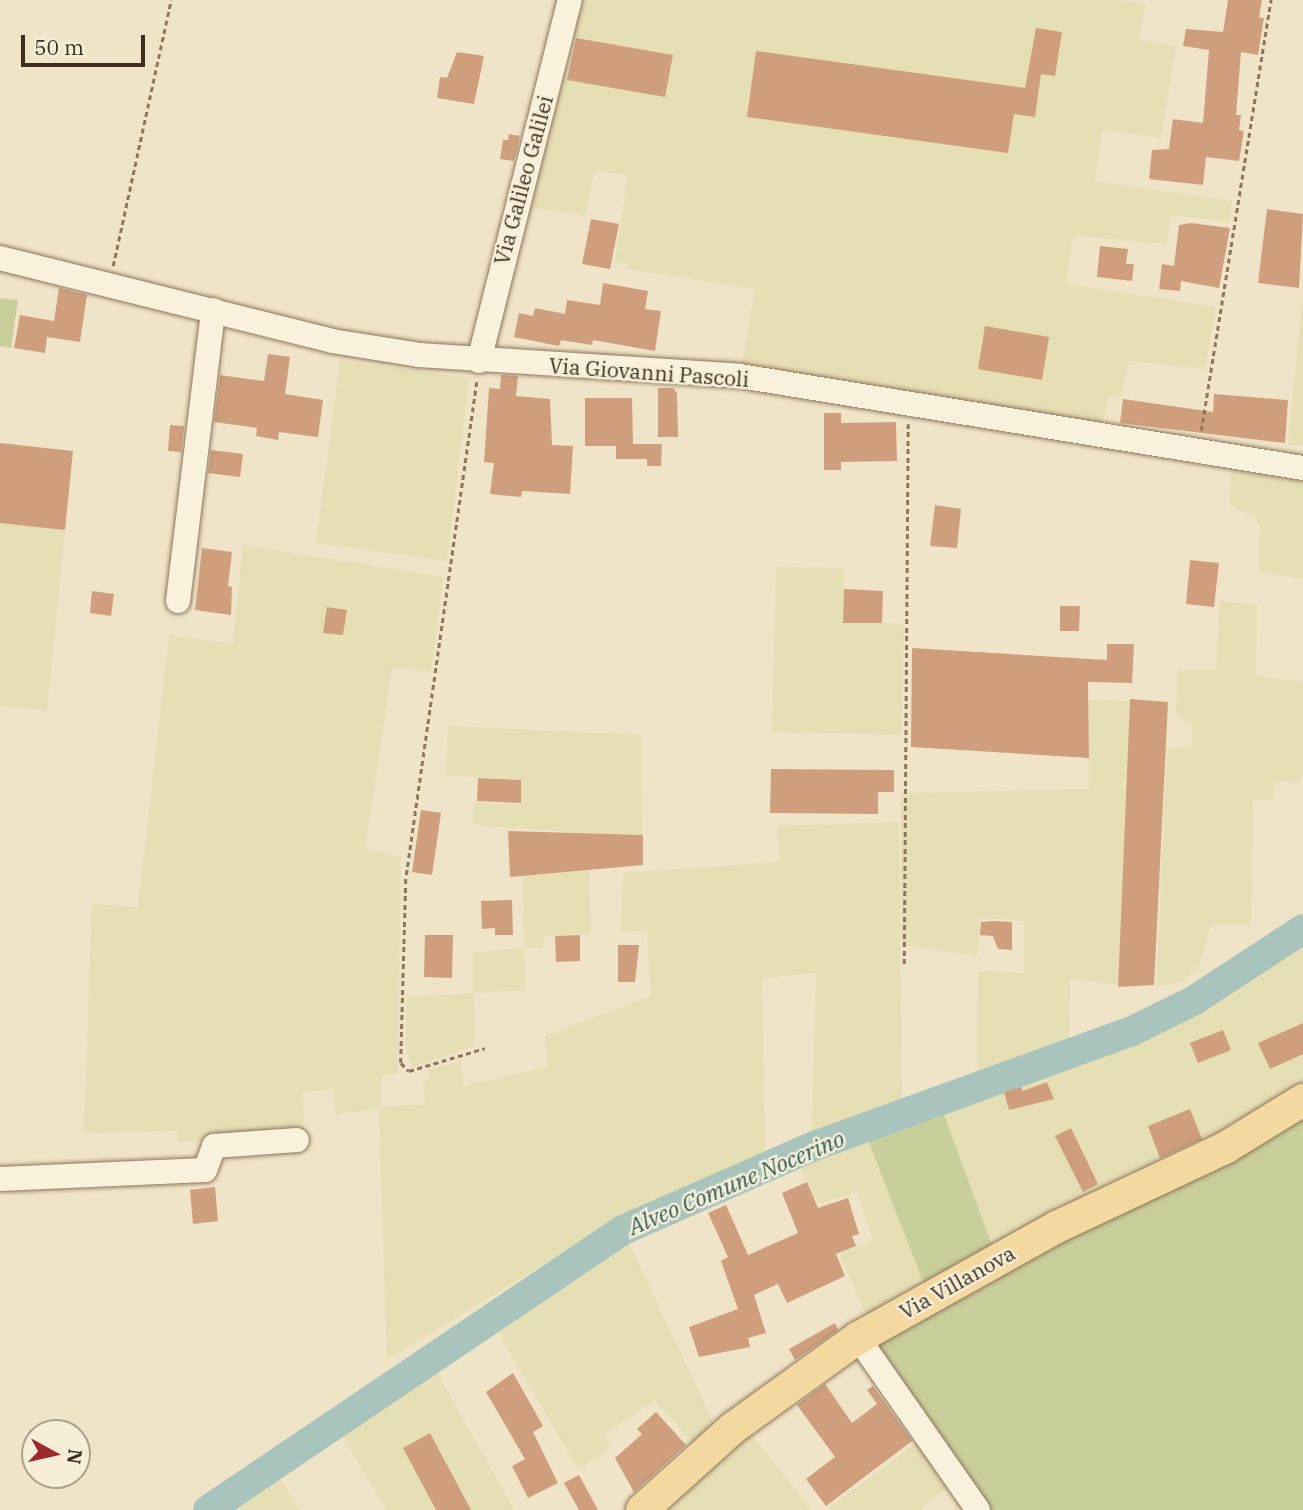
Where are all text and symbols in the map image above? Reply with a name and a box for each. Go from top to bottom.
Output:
scale bar [24,21,149,65]
text: 50 m [34,33,84,61]
street label: Via Galileo Galilei [488,93,558,267]
street label: Via Giovanni Pascoli [548,352,750,392]
water label: Alveo Comune Nocerino [624,1124,848,1240]
street label: Via Villanova [895,1240,1019,1324]
north arrow [21,1419,91,1489]
text: N [62,1448,88,1466]

